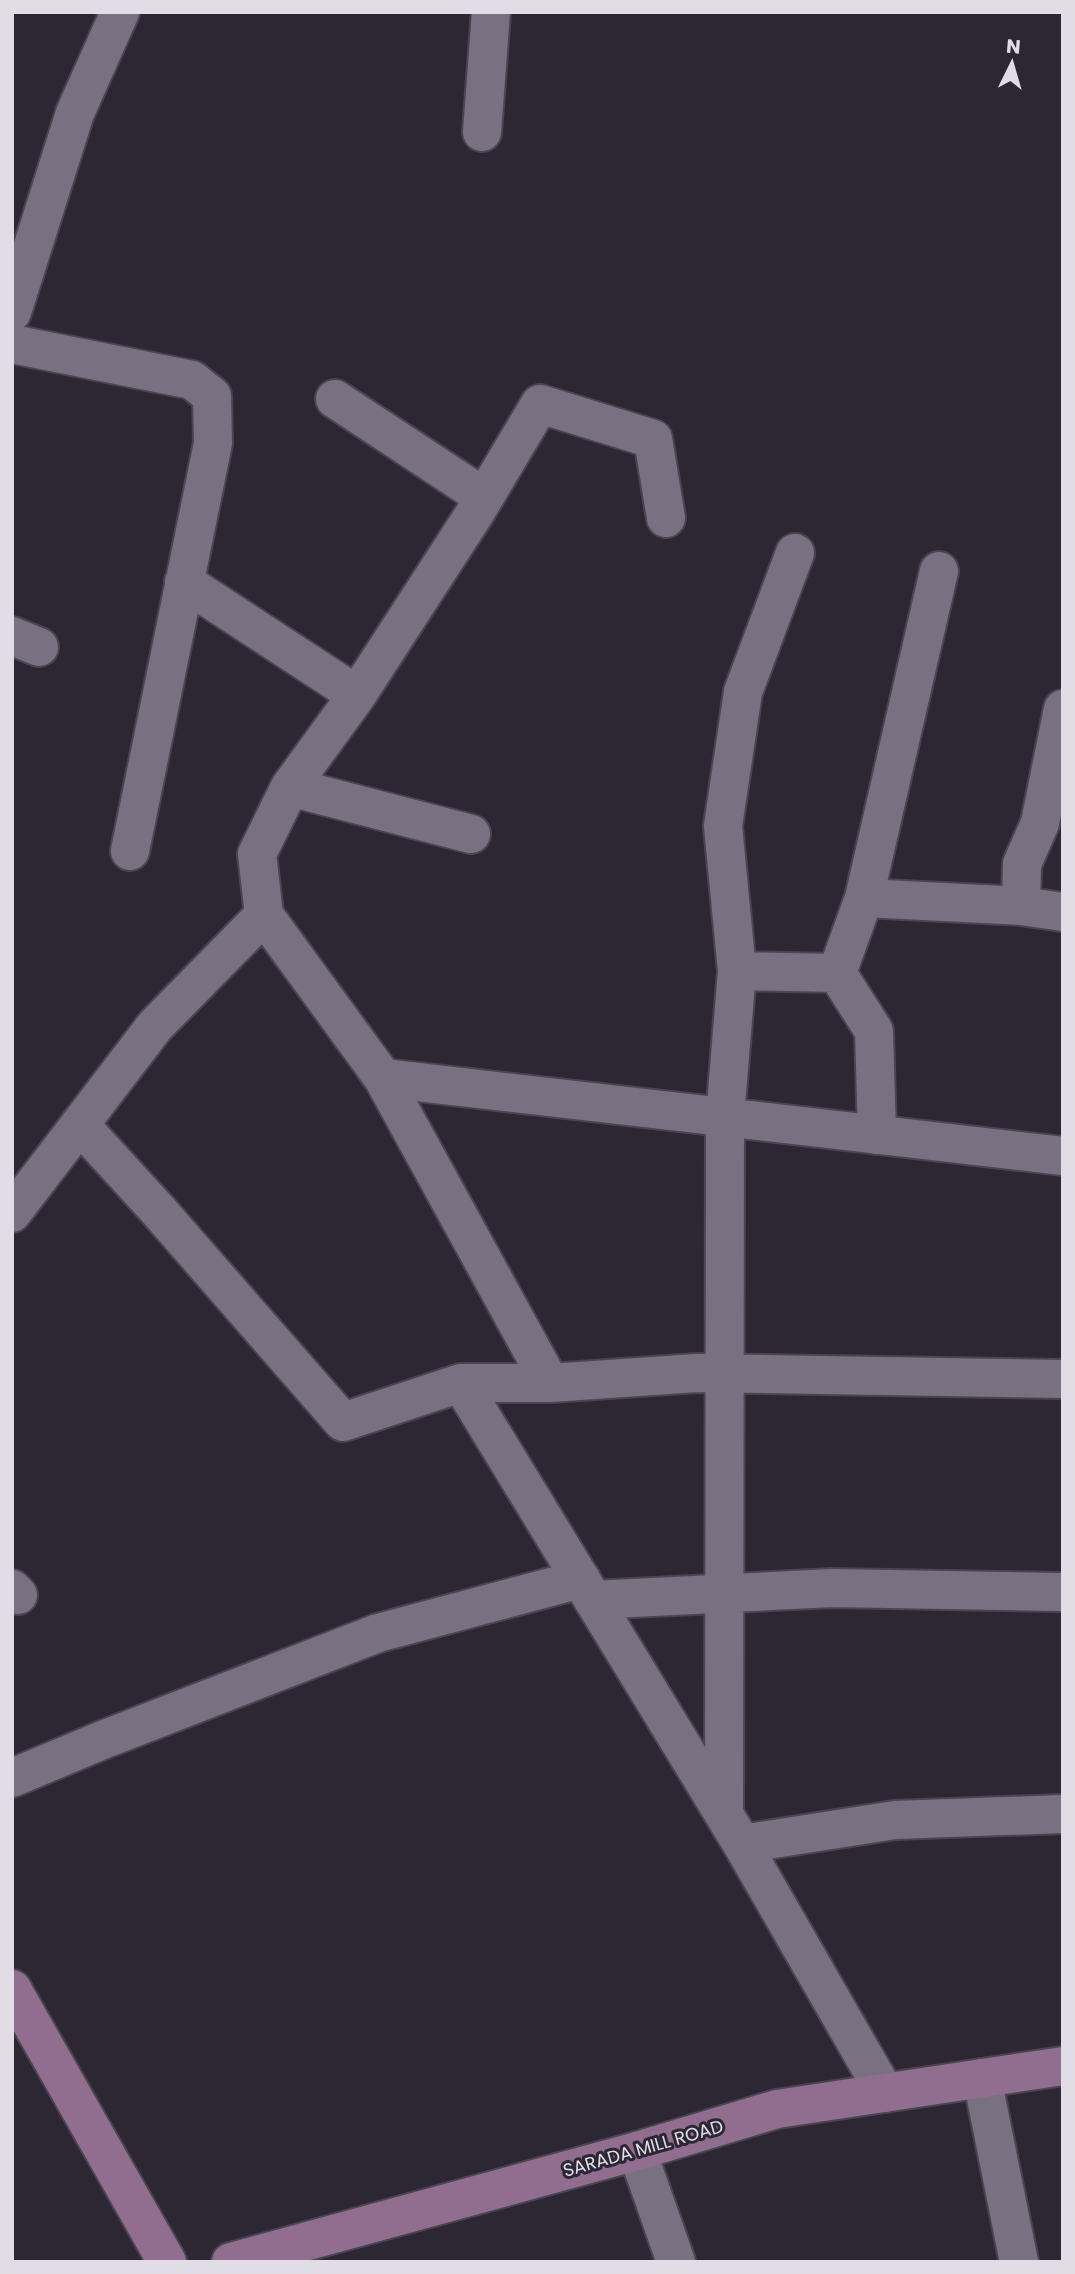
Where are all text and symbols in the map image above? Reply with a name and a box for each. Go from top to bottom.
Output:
north arrow [977,28,1047,98]
text: N [1005,32,1022,61]
street label: SARADA MILL ROAD [560,2113,726,2183]

